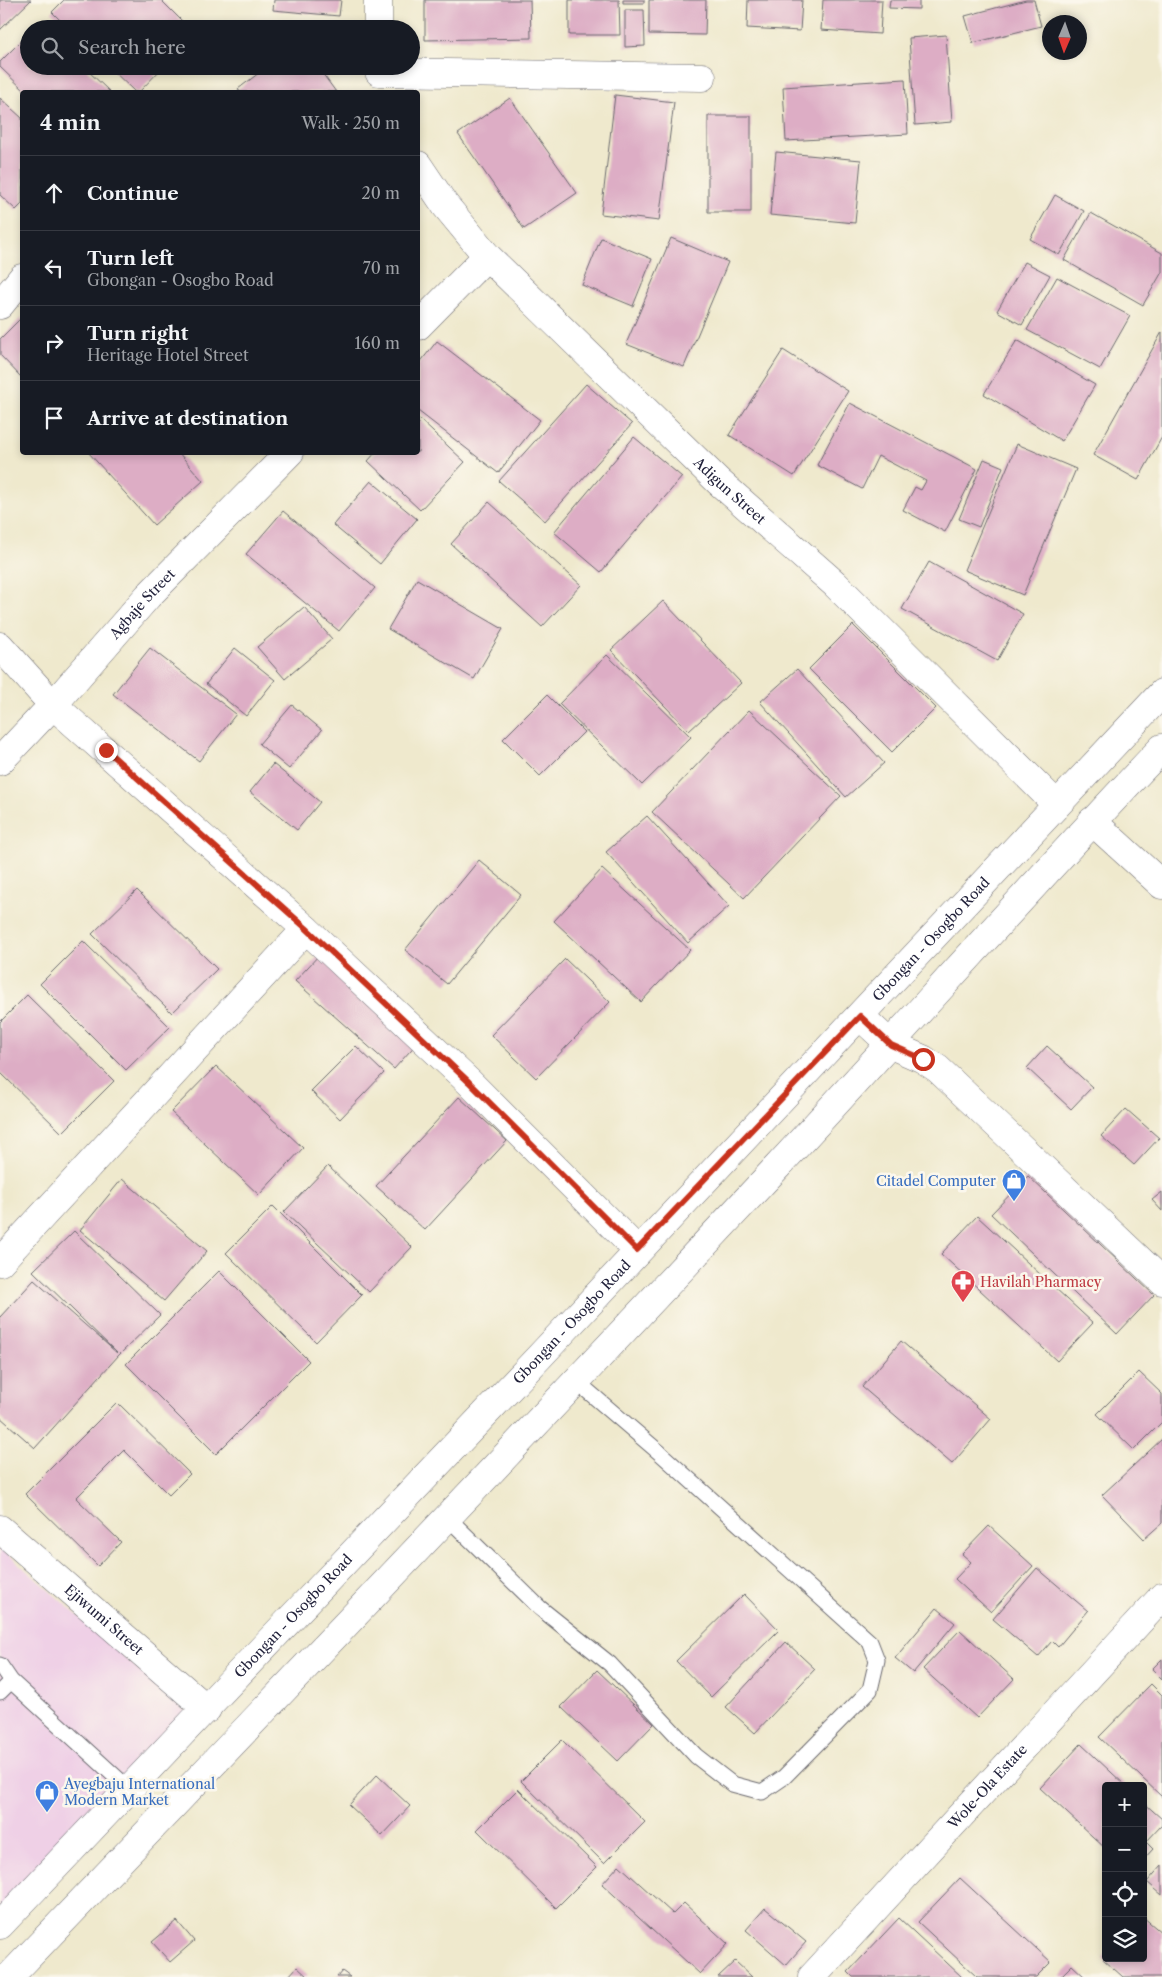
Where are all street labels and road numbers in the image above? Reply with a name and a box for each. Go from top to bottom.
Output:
street label: Adigun Street [689,453,770,528]
street label: Agbaje Street [105,565,179,643]
street label: Gbongan - Osogbo Road [869,873,994,1005]
street label: Gbongan - Osogbo Road [509,1256,635,1388]
street label: Gbongan - Osogbo Road [230,1550,356,1682]
street label: Ejiwumi Street [61,1580,147,1659]
street label: Wole-Ola Estate [943,1740,1031,1833]

